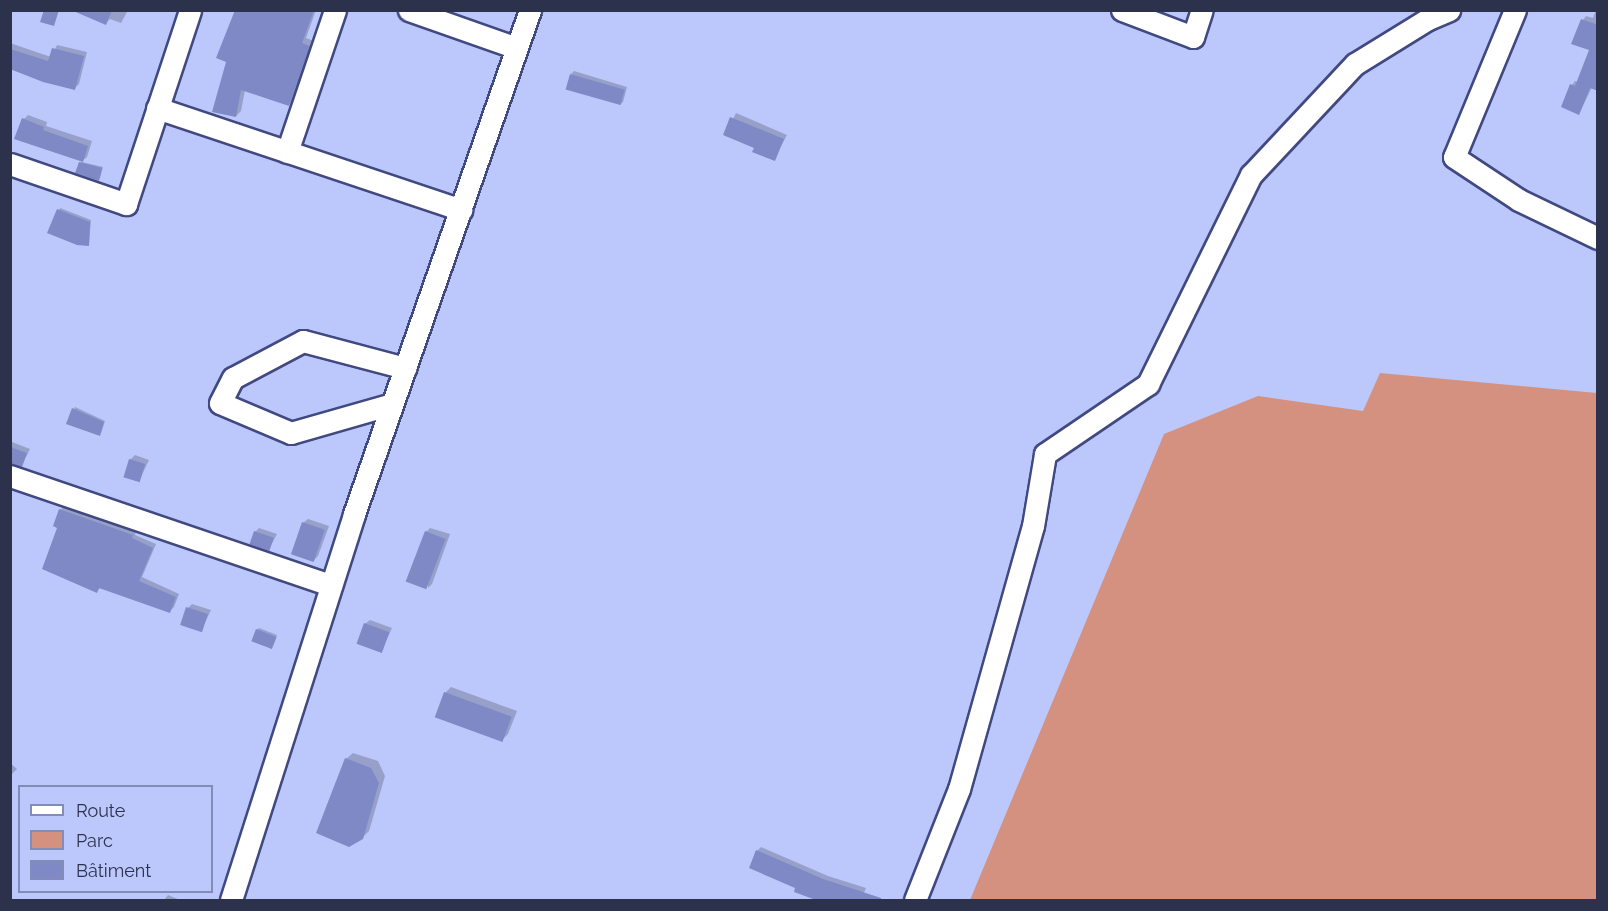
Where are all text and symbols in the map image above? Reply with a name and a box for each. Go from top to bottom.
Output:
legend [18,785,213,893]
text: Route [76,800,125,821]
text: Parc [76,830,113,851]
text: Bâtiment [76,860,151,881]

